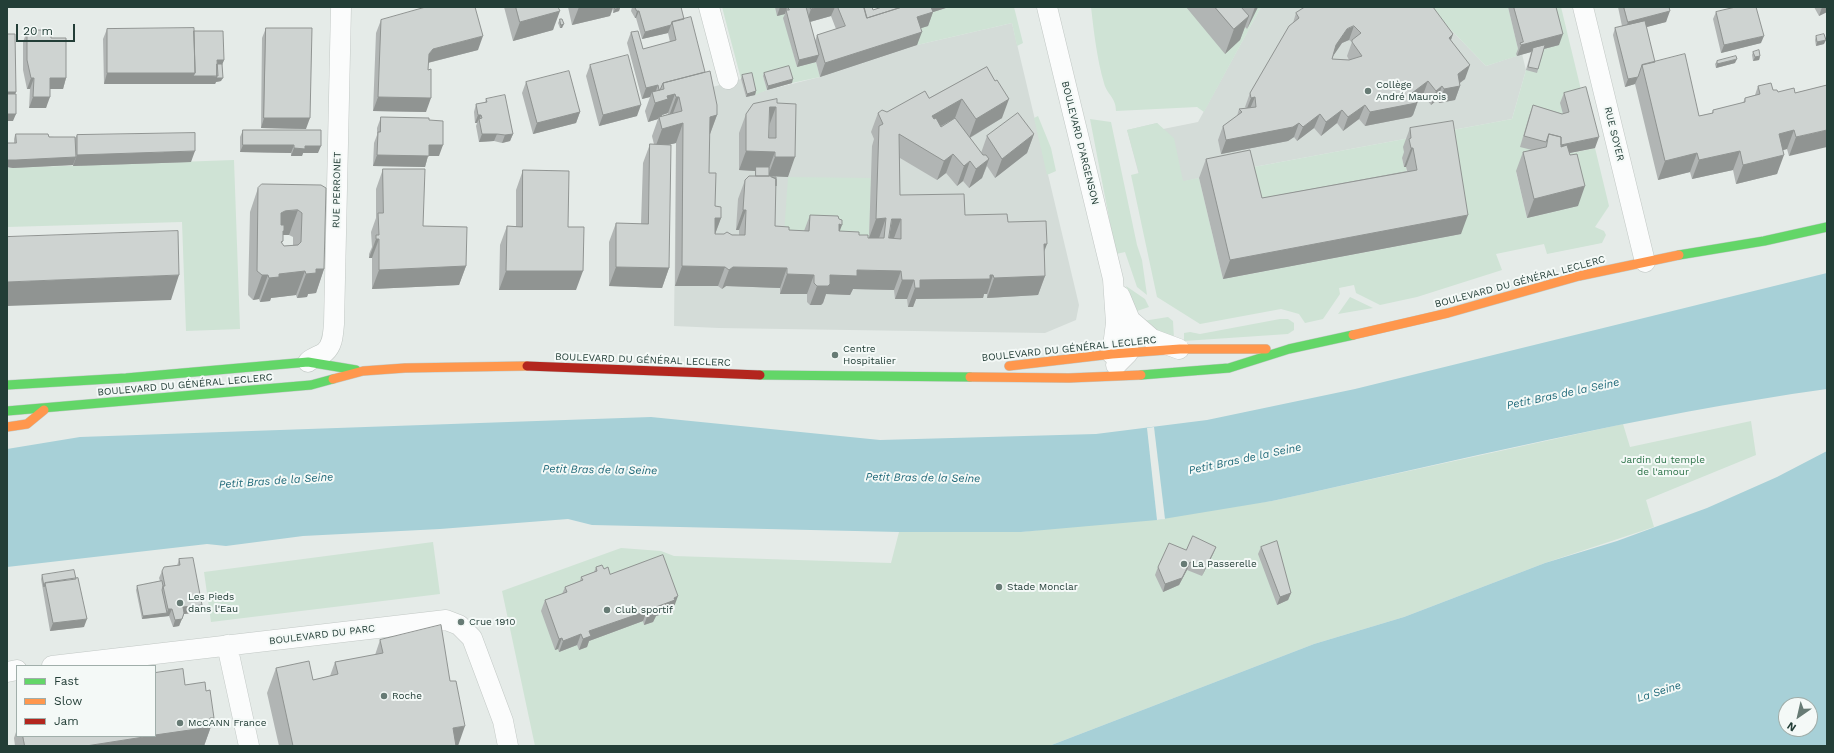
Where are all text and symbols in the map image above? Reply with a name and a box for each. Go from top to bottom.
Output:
scale bar [18,16,77,42]
text: 20 m [23,24,53,38]
place label: Collège André Maurois [1376,79,1446,102]
street label: BOULEVARD D'ARGENSON [1059,80,1101,206]
marker: Collège André Maurois [1363,86,1373,96]
street label: RUE SOYER [1601,105,1627,163]
street label: RUE PERRONET [330,152,344,228]
street label: BOULEVARD DU GÉNÉRAL LECLERC [1434,253,1606,311]
street label: BOULEVARD DU GÉNÉRAL LECLERC [981,334,1157,364]
place label: Centre Hospitalier [843,343,896,366]
marker: Centre Hospitalier [830,350,840,360]
street label: BOULEVARD DU GÉNÉRAL LECLERC [555,351,731,369]
street label: BOULEVARD DU GÉNÉRAL LECLERC [97,371,273,399]
water label: Petit Bras de la Seine [1506,376,1620,412]
water label: Petit Bras de la Seine [1188,441,1302,477]
park label: Jardin du temple de l'amour [1621,454,1705,478]
water label: Petit Bras de la Seine [543,462,657,478]
water label: Petit Bras de la Seine [218,470,334,492]
water label: Petit Bras de la Seine [866,470,980,486]
place label: La Passerelle [1192,558,1257,570]
marker: La Passerelle [1179,559,1189,569]
place label: Stade Monclar [1007,581,1078,593]
marker: Stade Monclar [994,582,1004,592]
place label: Les Pieds dans l'Eau [188,591,238,614]
marker: Les Pieds dans l'Eau [175,598,185,608]
place label: Club sportif [615,604,673,616]
marker: Club sportif [602,605,612,615]
place label: Crue 1910 [469,616,515,628]
marker: Crue 1910 [456,617,466,627]
street label: BOULEVARD DU PARC [268,623,376,647]
legend [16,665,156,737]
text: Fast [54,674,79,688]
water label: La Seine [1635,679,1683,705]
place label: Roche [392,690,422,702]
marker: Roche [379,691,389,701]
text: Slow [54,694,82,708]
north arrow [1778,697,1818,737]
text: Jam [54,714,79,728]
place label: McCANN France [188,717,266,729]
marker: McCANN France [175,718,185,728]
text: N [1785,719,1799,734]

